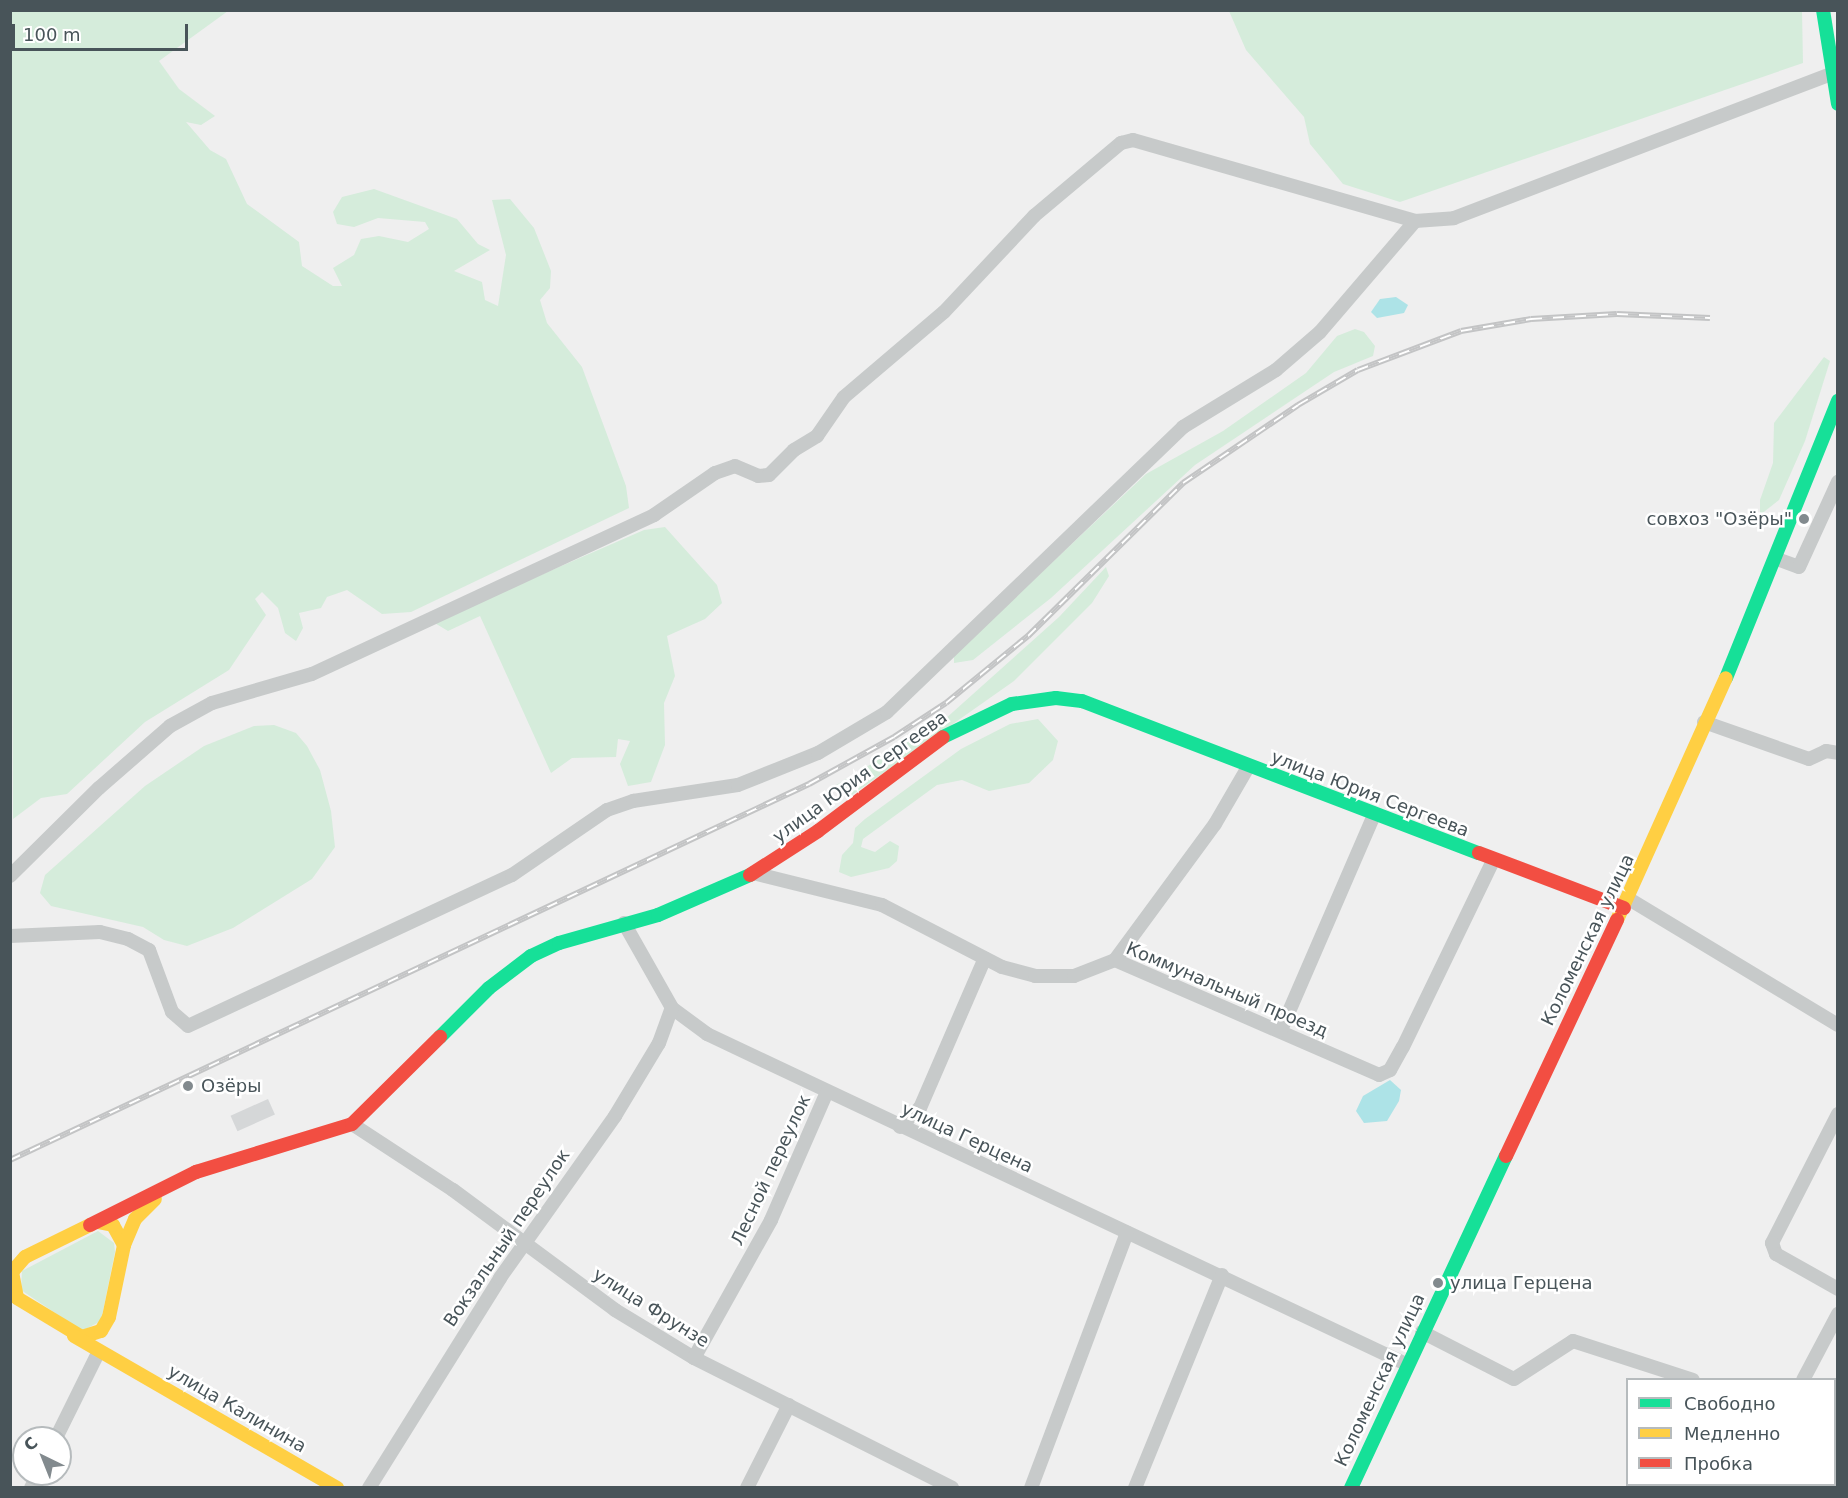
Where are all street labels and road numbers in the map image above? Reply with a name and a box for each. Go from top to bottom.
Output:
street label: улица Юрия Сергеева [769,706,951,848]
street label: улица Юрия Сергеева [1268,746,1472,842]
street label: Коломенская улица [1537,851,1639,1029]
street label: Коммунальный проезд [1123,938,1331,1042]
street label: Лесной переулок [727,1091,815,1249]
street label: улица Герцена [898,1098,1036,1178]
street label: Вокзальный переулок [439,1145,575,1331]
street label: улица Фрунзе [589,1264,713,1352]
street label: Коломенская улица [1330,1290,1430,1470]
street label: улица Калинина [164,1361,310,1457]

